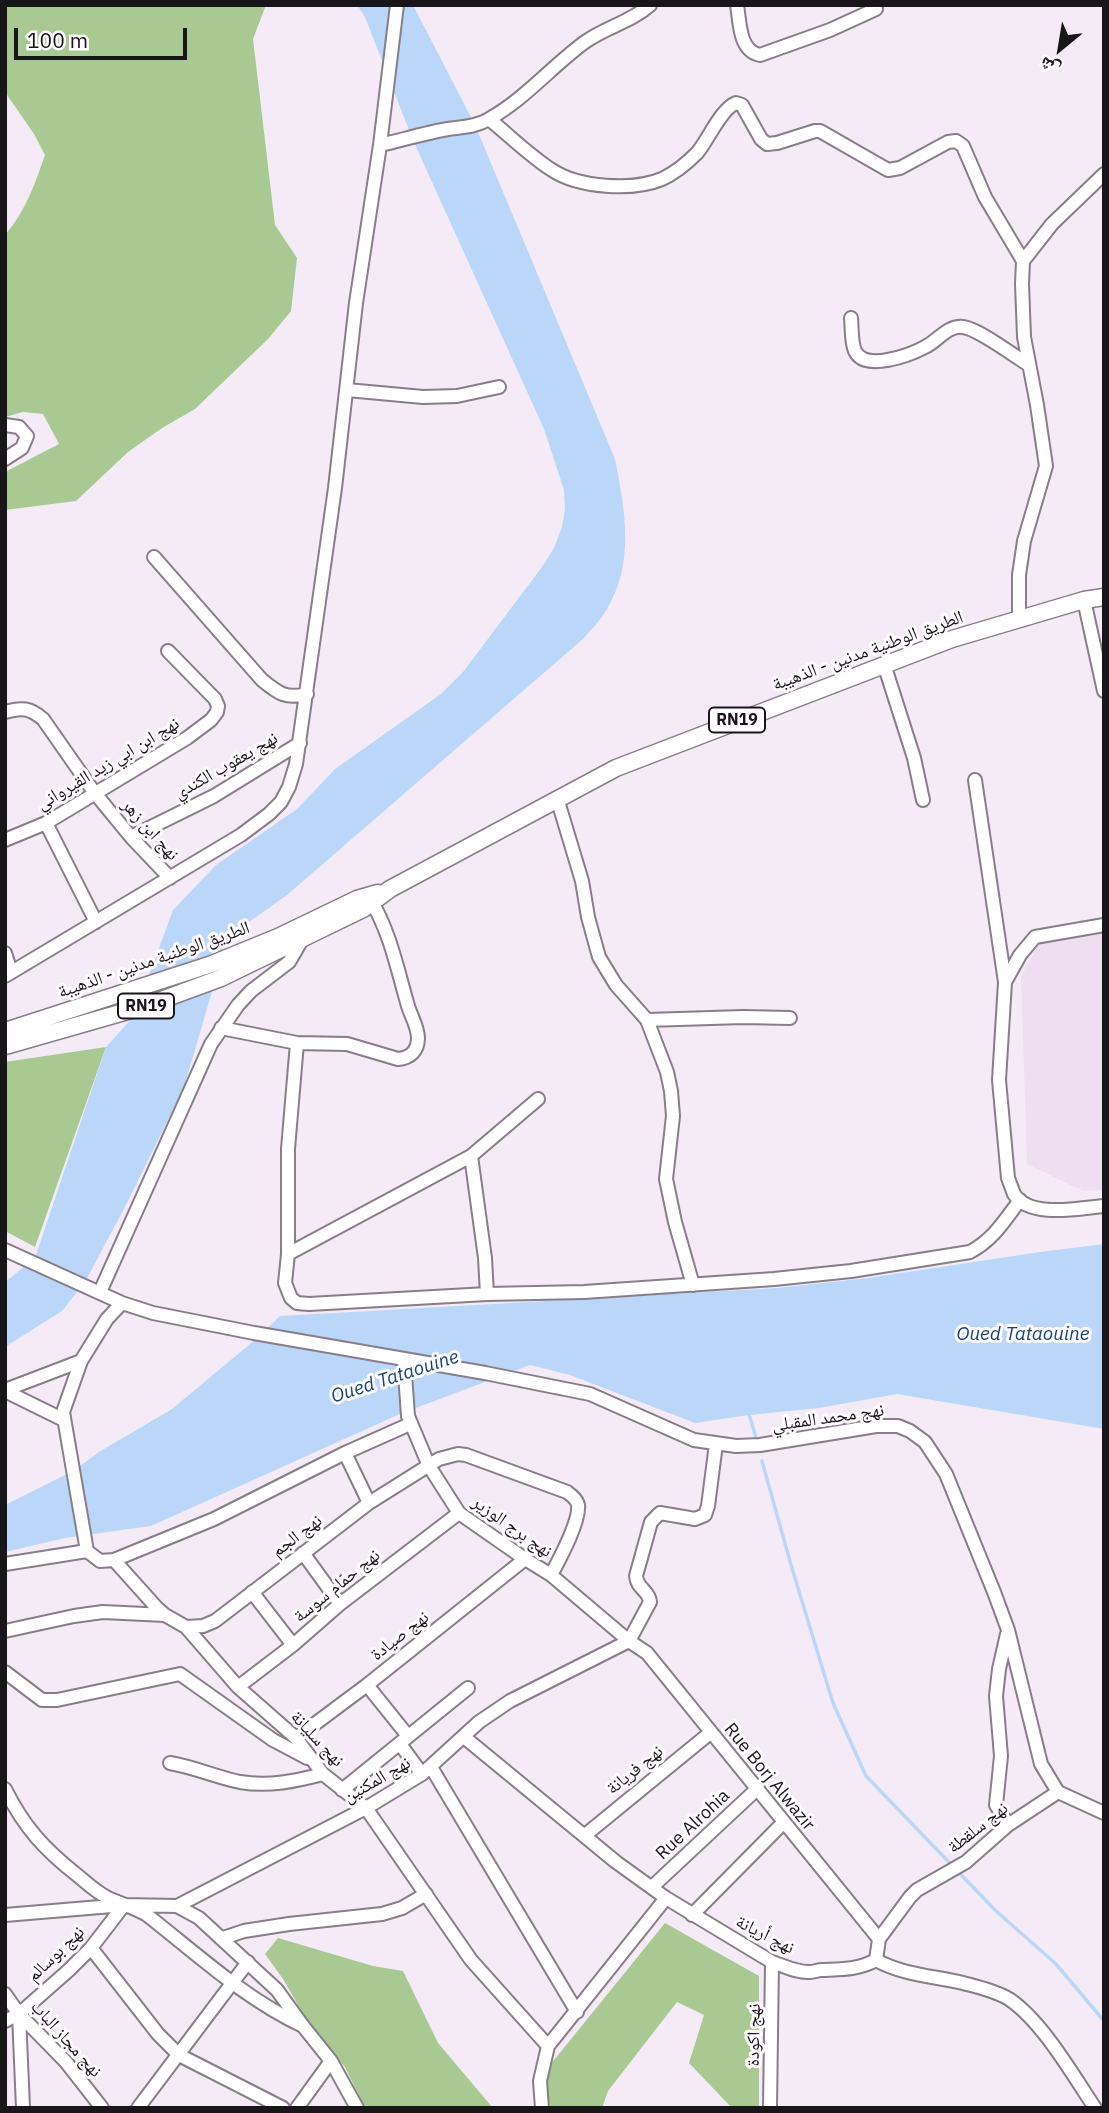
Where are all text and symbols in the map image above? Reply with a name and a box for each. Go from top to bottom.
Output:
scale bar [18,14,191,58]
north arrow [1025,14,1095,84]
text: 100 m [27,26,88,54]
text: ش [1035,52,1064,83]
street label: الطريق الوطنية مدنين - الذهيبة [770,606,966,696]
road number: RN19 [709,708,765,733]
street label: نهج ابن ابي زيد القيرواني [33,713,183,815]
street label: نهج يعقوب الكندي [170,728,282,804]
street label: نهج ابن زهر [117,795,183,865]
street label: الطريق الوطنية مدنين - الذهيبة [55,917,253,1003]
road number: RN19 [118,994,174,1018]
water label: Oued Tataouine [957,1324,1089,1346]
water label: Oued Tataouine [328,1346,462,1408]
street label: نهج محمد المقبلي [771,1399,885,1437]
street label: نهج برج الوزير [468,1492,556,1562]
street label: نهج الجم [267,1510,327,1562]
street label: نهج حمّام سوسة [289,1545,385,1627]
street label: نهج صيادة [367,1607,433,1665]
street label: نهج سليانة [286,1707,348,1771]
street label: Rue Borj Alwazir [719,1719,819,1835]
street label: نهج فريانة [602,1741,668,1799]
street label: نهج المكنين [340,1752,414,1808]
street label: Rue Alrohia [652,1785,734,1865]
street label: نهج سلقطة [943,1798,1013,1858]
street label: نهج أريانة [732,1911,798,1959]
street label: نهج بوسالم [23,1922,89,1986]
street label: نهج مجاز الباب [26,1996,106,2082]
street label: نهج اكودة [743,2003,765,2067]

